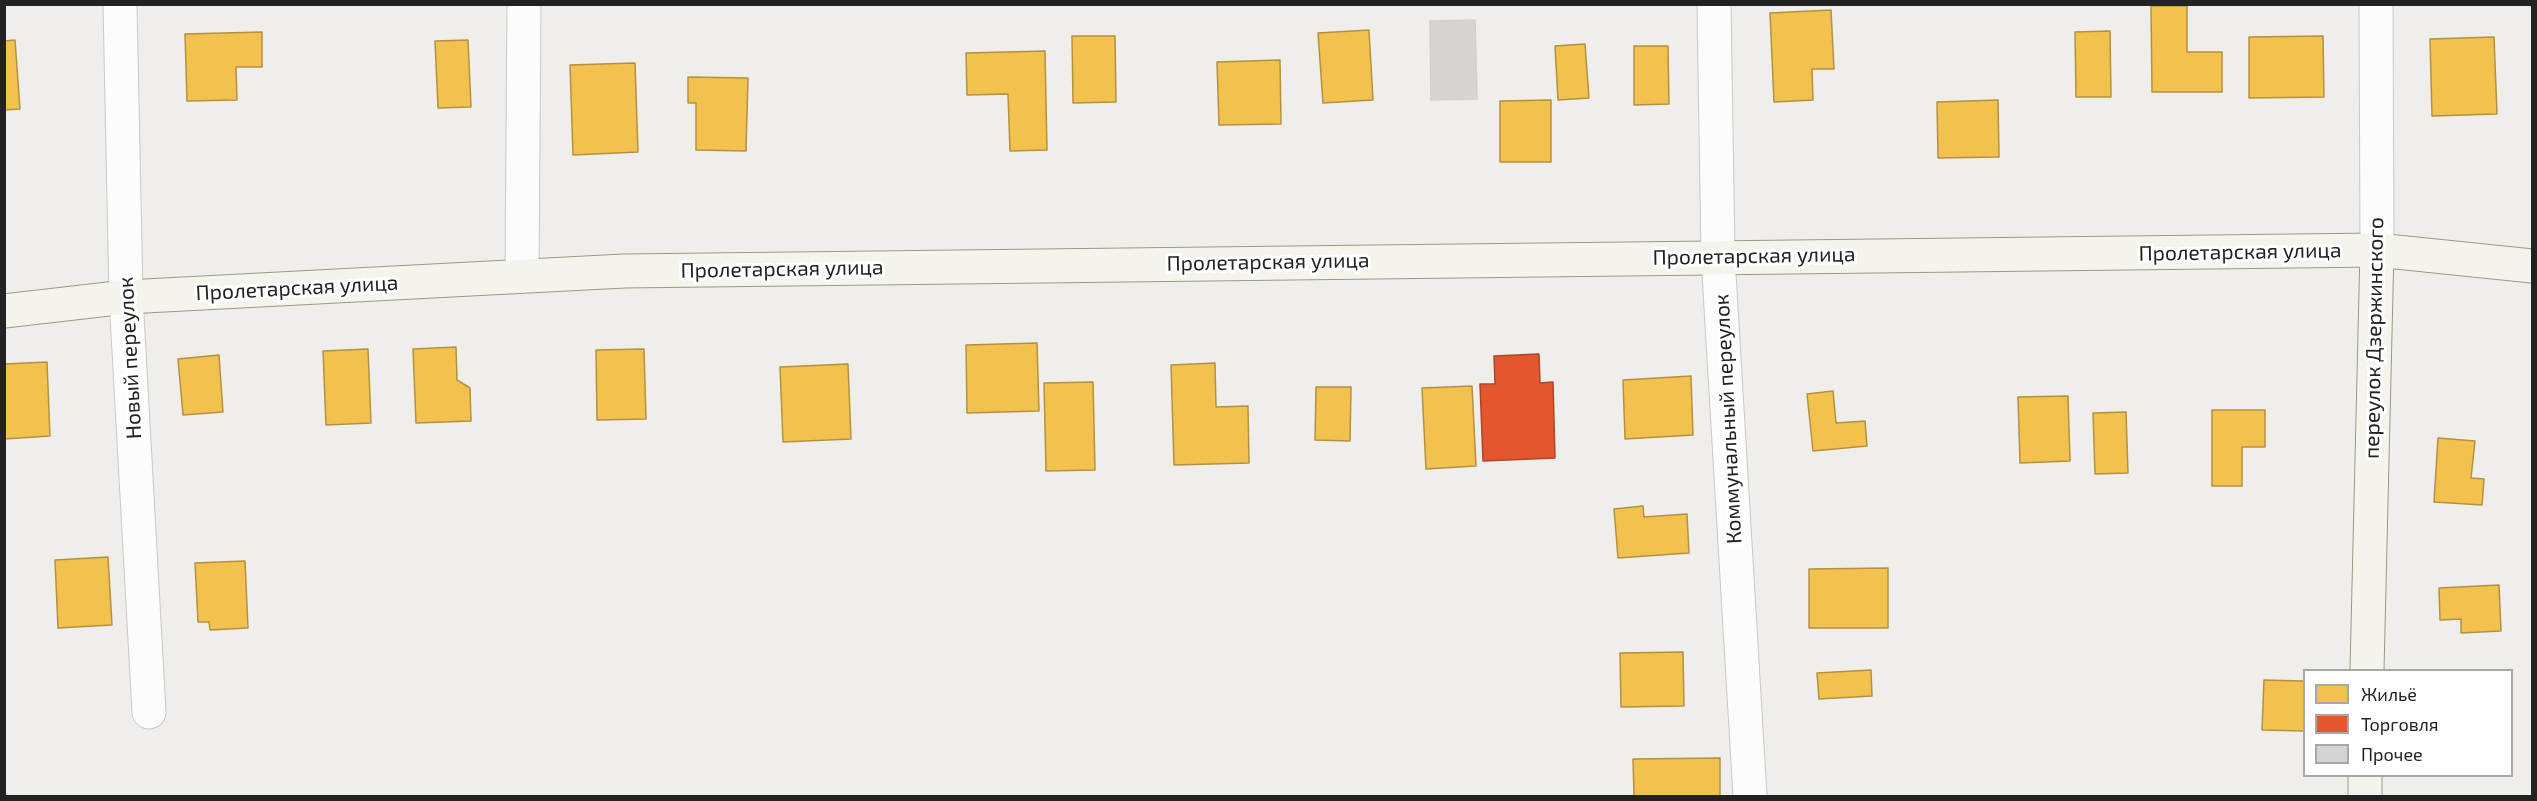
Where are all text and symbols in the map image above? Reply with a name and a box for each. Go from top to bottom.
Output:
street label: переулок Дзержинского [2359,217,2389,459]
street label: Пролетарская улица [2138,238,2342,266]
street label: Пролетарская улица [1652,242,1856,270]
street label: Пролетарская улица [1166,248,1370,276]
street label: Пролетарская улица [680,255,884,283]
street label: Пролетарская улица [195,270,399,306]
street label: Новый переулок [113,276,147,440]
street label: Коммунальный переулок [1709,293,1747,545]
legend [2303,669,2513,777]
text: Жильё [2361,683,2417,705]
text: Торговля [2361,713,2439,735]
text: Прочее [2361,743,2423,765]

